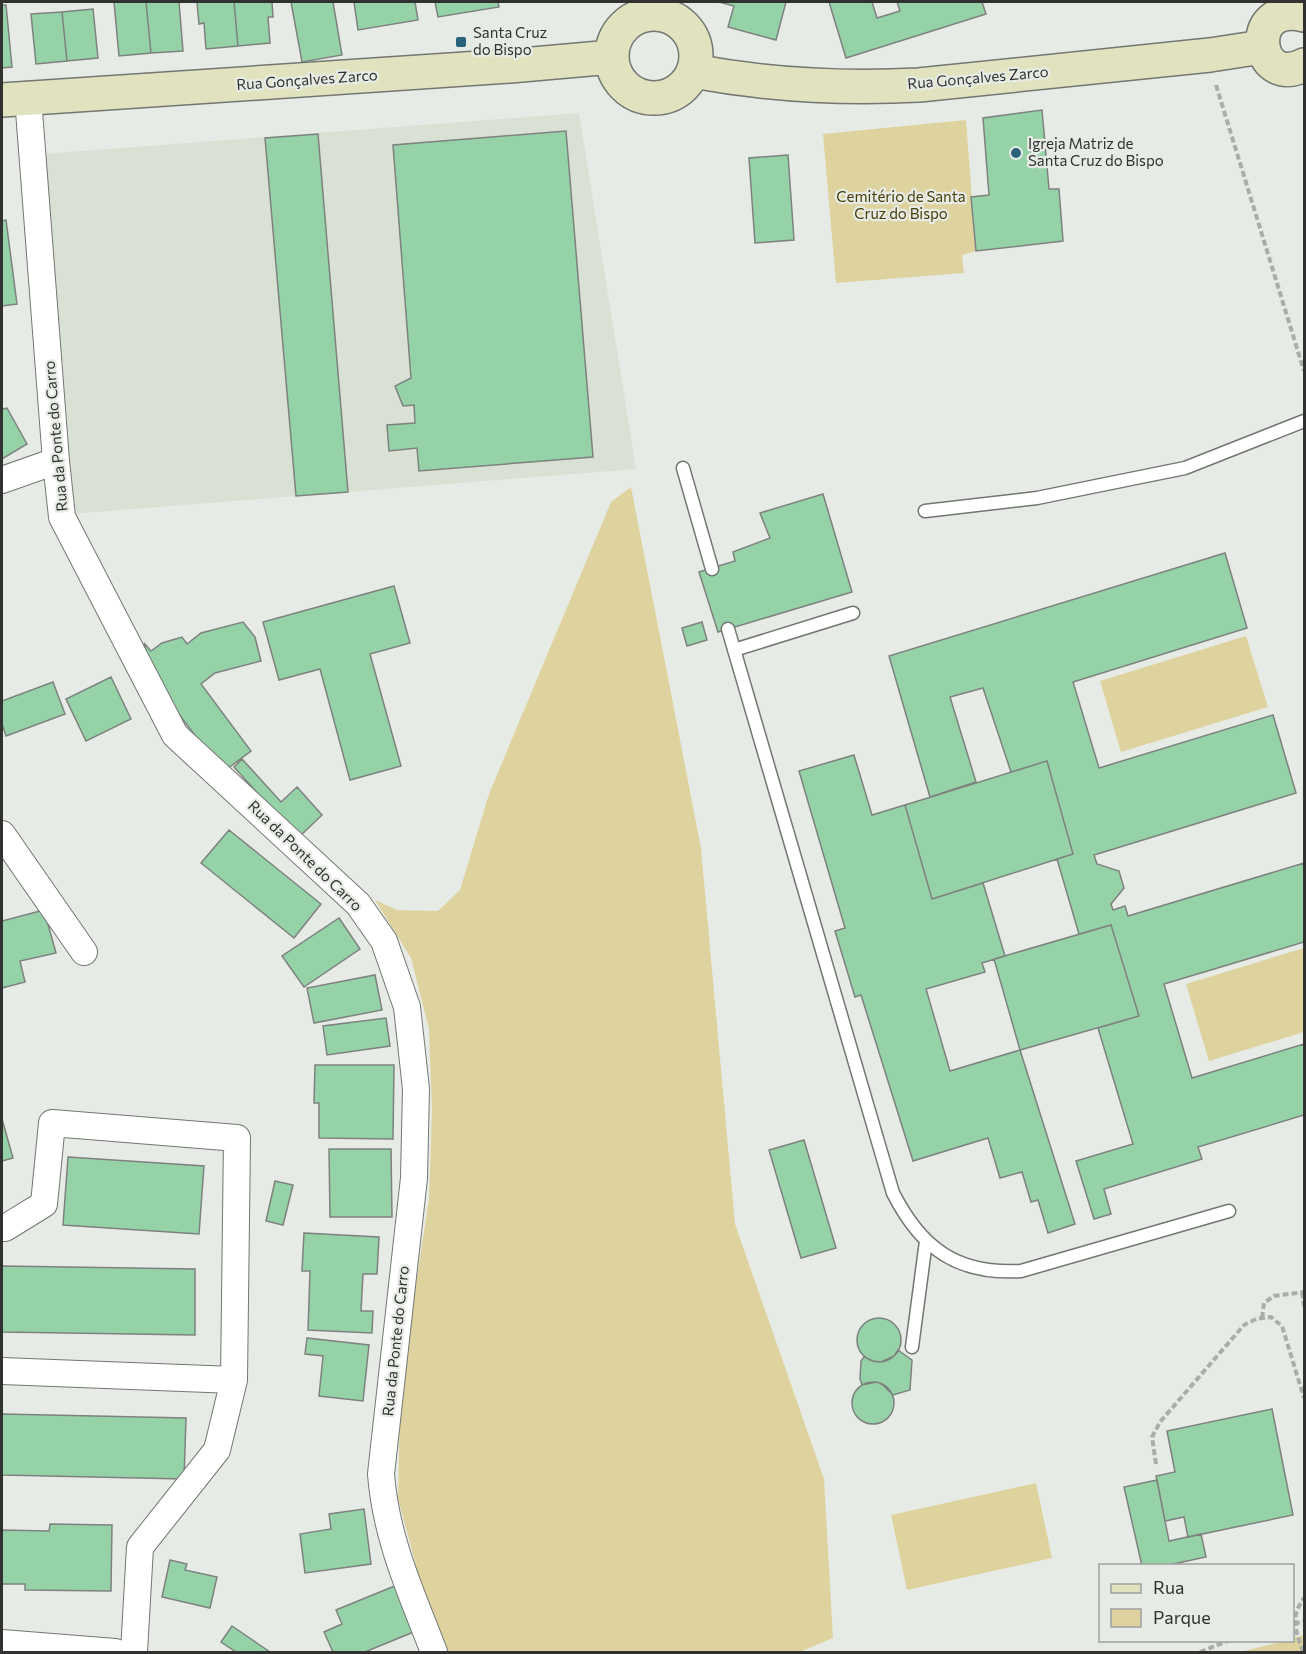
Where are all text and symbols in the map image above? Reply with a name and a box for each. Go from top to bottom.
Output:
place label: Santa Cruz do Bispo [473,23,547,58]
marker: Santa Cruz do Bispo [454,35,468,49]
street label: Rua Gonçalves Zarco [907,62,1049,92]
street label: Rua Gonçalves Zarco [236,65,378,93]
place label: Igreja Matriz de Santa Cruz do Bispo [1028,134,1164,169]
marker: Igreja Matriz de Santa Cruz do Bispo [1009,146,1023,160]
park label: Cemitério de Santa Cruz do Bispo [836,187,966,222]
street label: Rua da Ponte do Carro [39,360,71,512]
street label: Rua da Ponte do Carro [245,796,366,914]
street label: Rua da Ponte do Carro [378,1265,412,1417]
legend [1099,1564,1294,1642]
text: Rua [1153,1576,1184,1598]
text: Parque [1153,1606,1211,1628]

